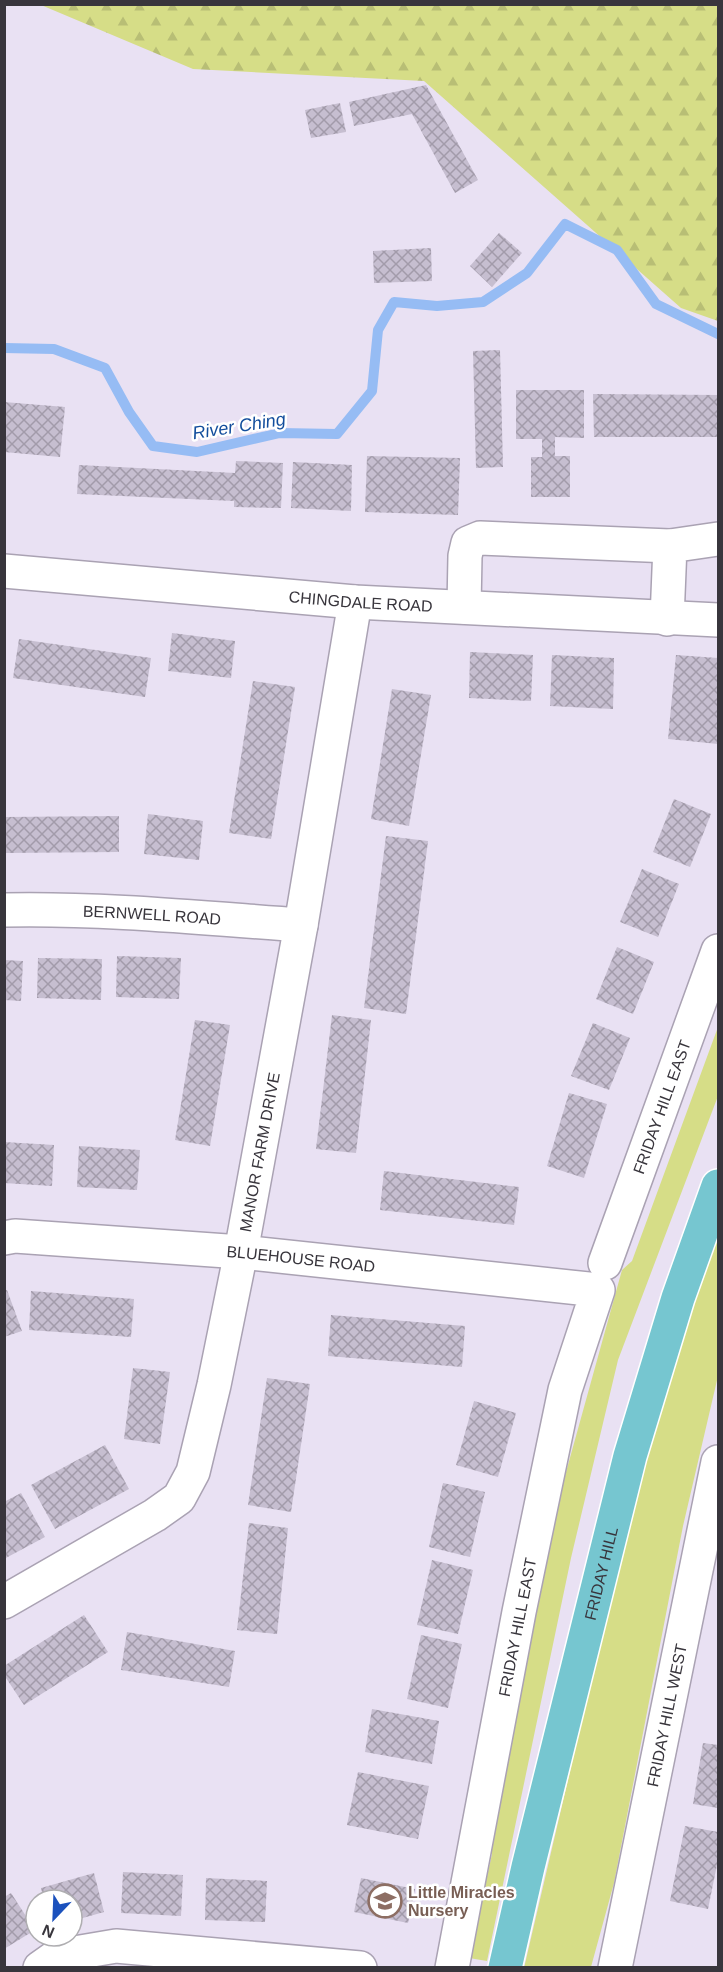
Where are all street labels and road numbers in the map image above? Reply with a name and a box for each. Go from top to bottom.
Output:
street label: CHINGDALE ROAD [288,588,433,615]
street label: BERNWELL ROAD [83,903,222,928]
street label: FRIDAY HILL EAST [630,1038,694,1176]
street label: MANOR FARM DRIVE [237,1071,283,1233]
street label: BLUEHOUSE ROAD [226,1243,376,1275]
street label: FRIDAY HILL [582,1525,621,1622]
street label: FRIDAY HILL EAST [496,1556,539,1698]
street label: FRIDAY HILL WEST [644,1642,690,1788]

